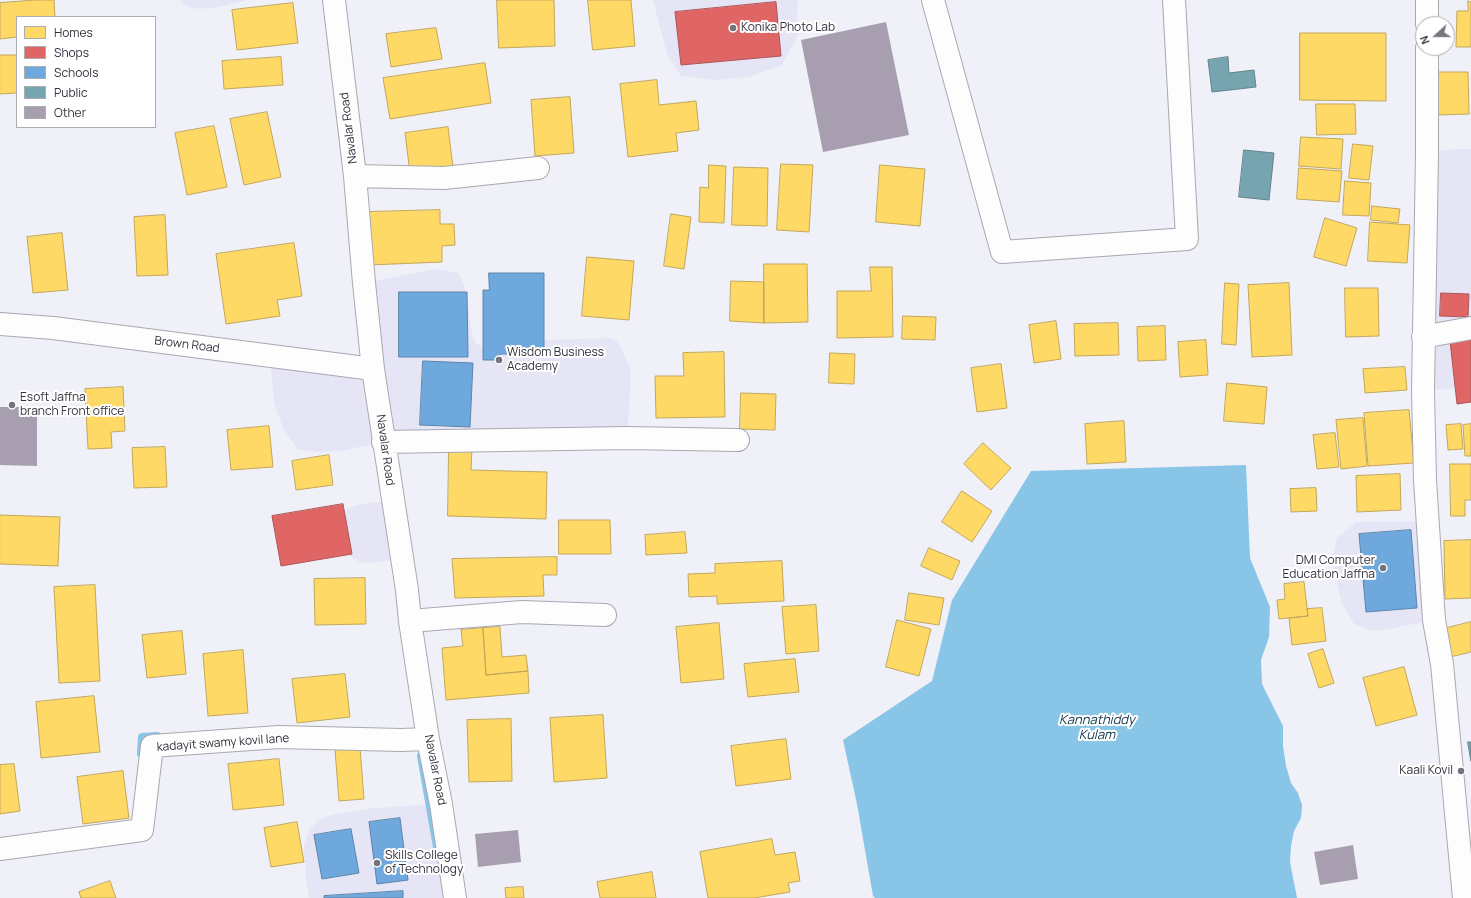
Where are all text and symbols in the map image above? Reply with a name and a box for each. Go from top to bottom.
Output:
legend [16,16,156,128]
north arrow [1415,16,1455,56]
place label: Konika Photo Lab [741,21,835,35]
marker: Konika Photo Lab [728,23,738,33]
text: Homes [54,24,93,41]
text: N [1416,34,1433,46]
text: Shops [54,44,89,61]
text: Schools [54,64,98,81]
text: Public [54,84,88,101]
street label: Navalar Road [337,92,361,164]
text: Other [54,104,86,121]
street label: Brown Road [154,334,220,356]
place label: Wisdom Business Academy [507,346,604,374]
marker: Wisdom Business Academy [494,355,504,365]
place label: Esoft Jaffna branch Front office [20,391,124,419]
marker: Esoft Jaffna branch Front office [7,400,17,410]
street label: Navalar Road [373,414,397,486]
place label: DMI Computer Education Jaffna [1282,554,1375,582]
marker: DMI Computer Education Jaffna [1378,563,1388,573]
water label: Kannathiddy Kulam [1059,712,1135,743]
street label: kadayit swamy kovil lane [156,731,290,755]
street label: Navalar Road [421,733,449,807]
place label: Kaali Kovil [1399,764,1453,778]
marker: Kaali Kovil [1456,766,1466,776]
place label: Skills College of Technology [385,849,463,877]
marker: Skills College of Technology [372,858,382,868]

